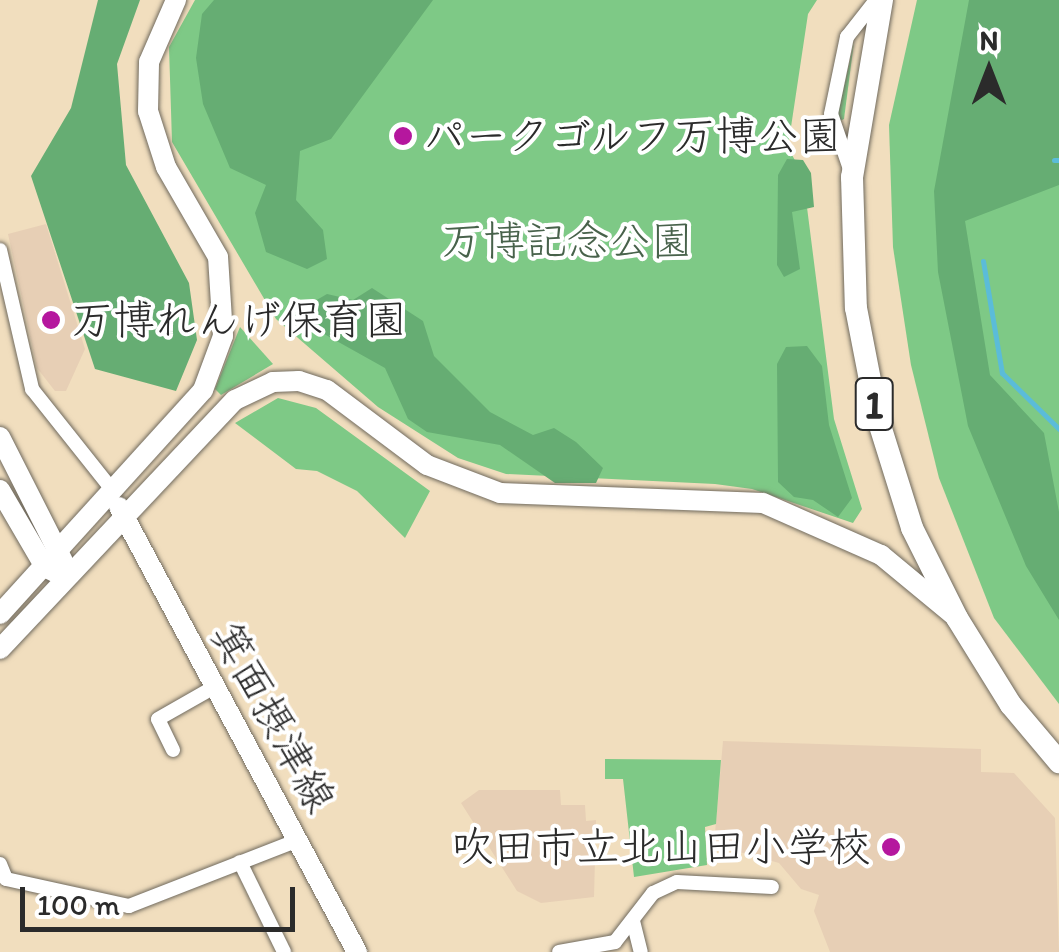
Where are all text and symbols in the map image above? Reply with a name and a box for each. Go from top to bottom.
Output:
north arrow [939,20,1039,120]
text: N [980,23,998,57]
place label: パークゴルフ万博公園 [423,111,843,161]
marker: パークゴルフ万博公園 [392,125,414,147]
park label: 万博記念公園 [441,216,693,266]
place label: 万博れんげ保育園 [71,295,407,345]
marker: 万博れんげ保育園 [40,309,62,331]
road number: 1 [854,369,894,439]
street label: 箕面摂津線 [200,613,346,821]
place label: 吹田市立北山田小学校 [451,822,871,872]
marker: 吹田市立北山田小学校 [880,836,902,858]
scale bar [25,867,300,929]
text: 100 m [37,886,120,923]

